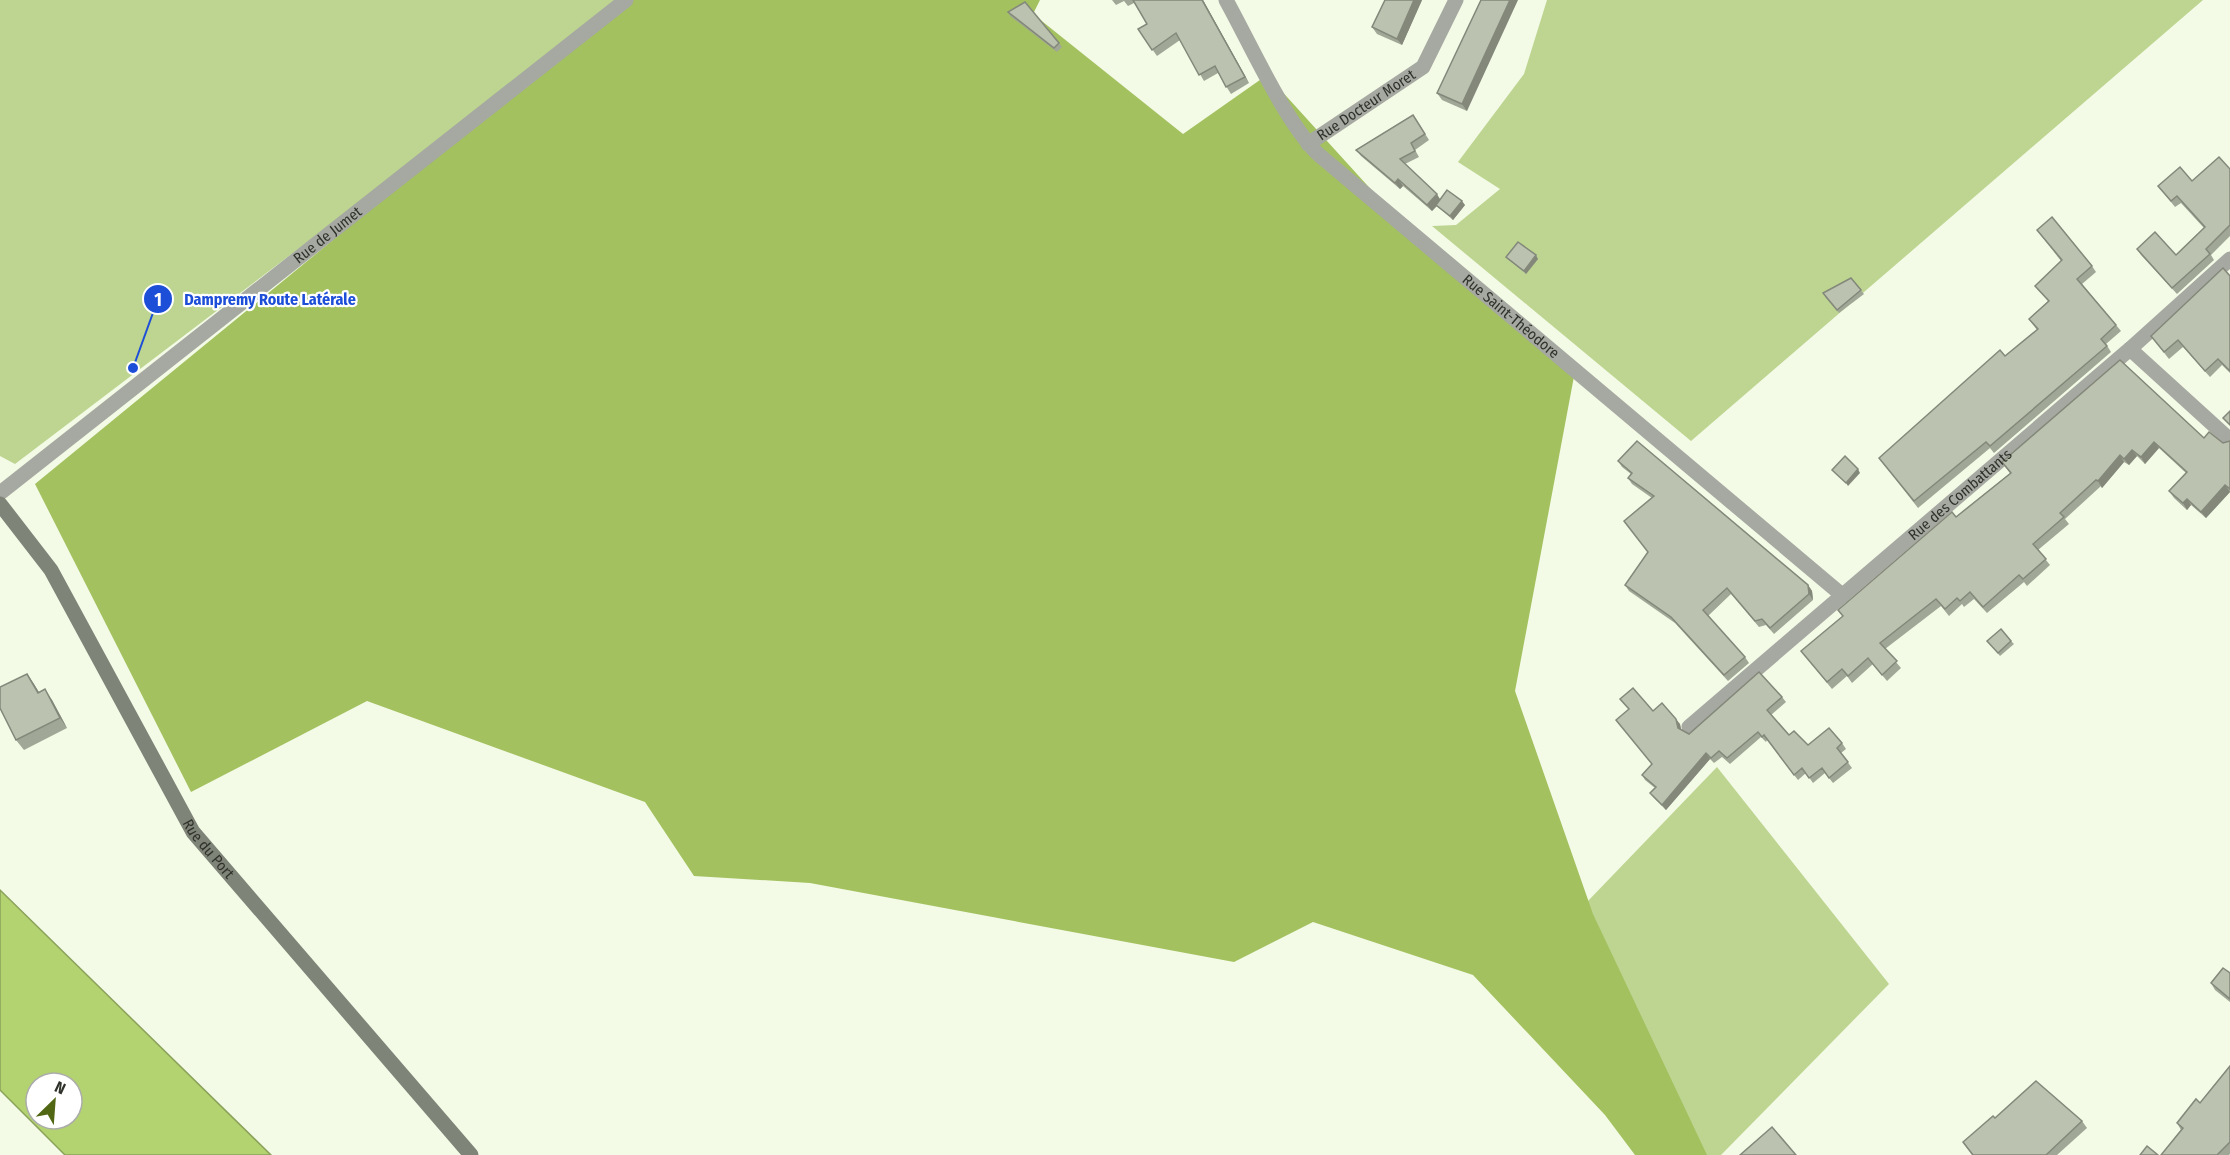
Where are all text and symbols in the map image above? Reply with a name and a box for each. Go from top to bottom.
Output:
street label: Rue Docteur Moret [1314,66,1419,144]
street label: Rue de Jumet [290,203,365,267]
street label: Rue Saint-Théodore [1459,270,1563,362]
callout: Dampremy Route Latérale [143,282,368,316]
text: 1 [154,289,162,311]
text: Dampremy Route Latérale [184,290,356,309]
street label: Rue des Combattants [1905,445,2016,544]
street label: Rue du Port [179,816,238,882]
north arrow [24,1071,84,1131]
text: N [52,1077,68,1098]

